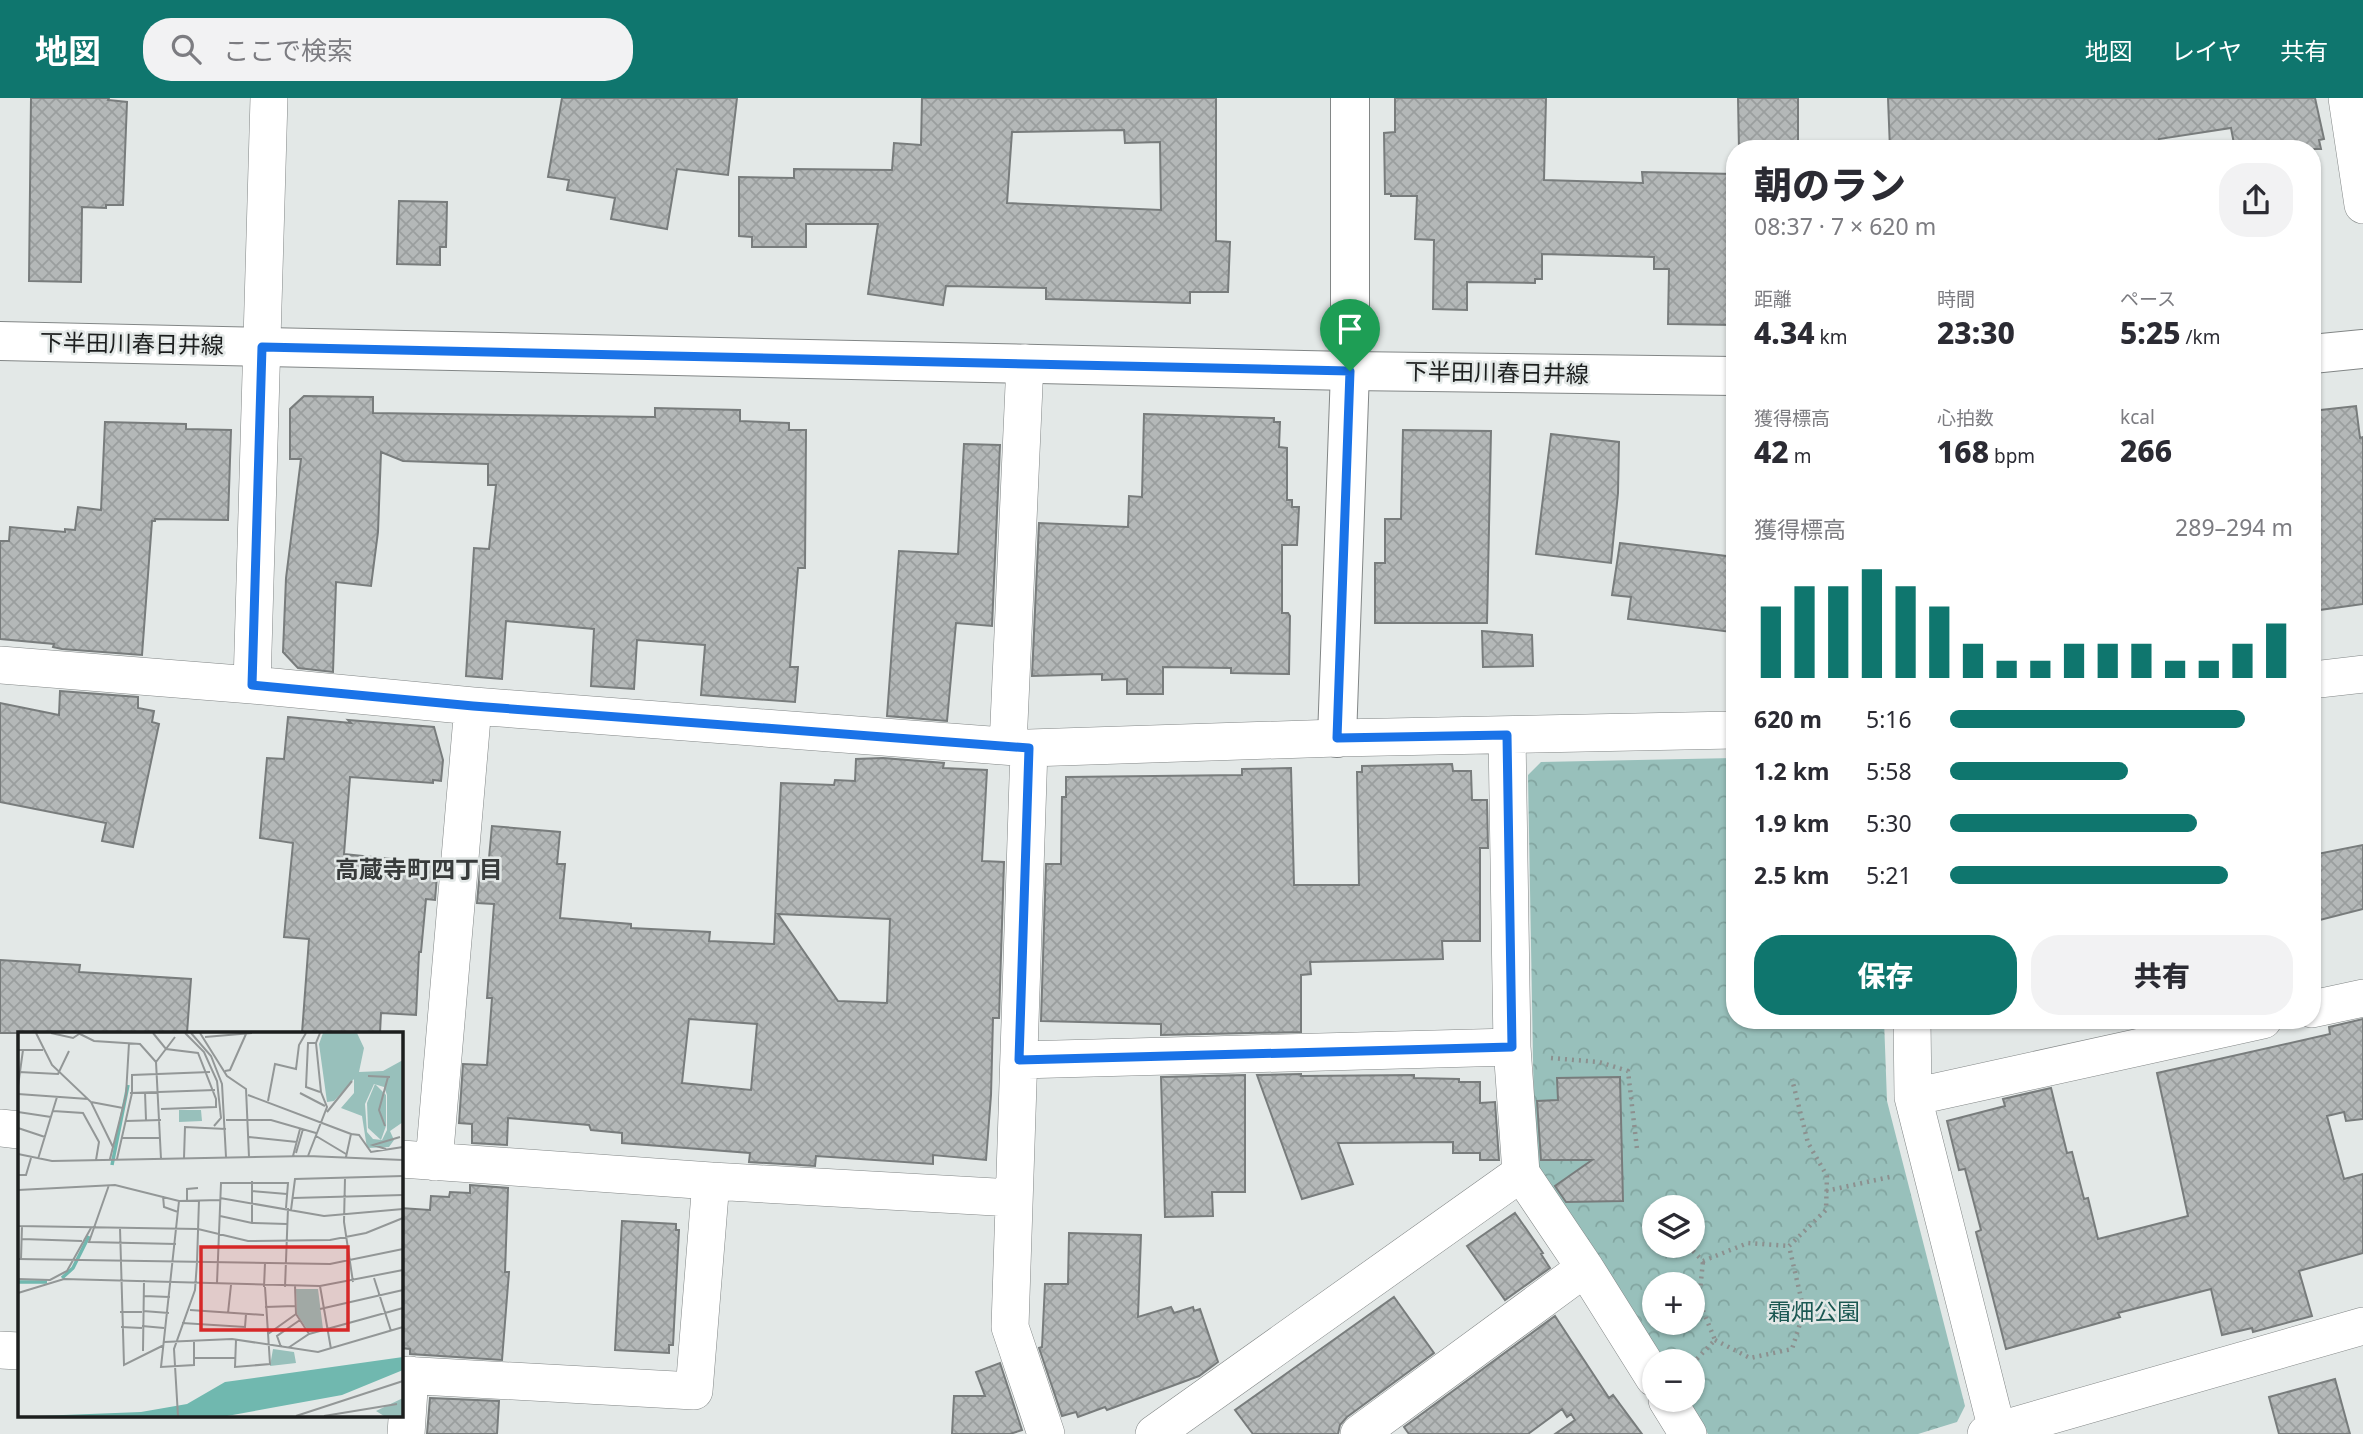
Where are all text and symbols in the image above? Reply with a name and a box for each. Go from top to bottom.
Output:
search box [143,18,633,81]
text: 地図 [35,28,101,73]
icon: search [167,30,205,68]
text: ここで検索 [223,32,353,68]
text: 地図 [2085,34,2133,67]
text: レイヤ [2171,34,2242,67]
text: 共有 [2280,34,2328,67]
text: 朝のラン [1754,158,1906,210]
button: share [2219,163,2293,237]
text: 08:37 · 7 × 620 m [1754,210,1936,242]
text: 距離 [1754,286,1792,312]
text: 時間 [1937,286,1975,312]
text: ペース [2120,286,2176,312]
pin [1320,299,1380,371]
icon: arrive [1331,310,1369,348]
text: 4.34 [1754,312,1815,353]
text: 23:30 [1937,312,2015,353]
text: 5:25 [2120,312,2181,353]
text: km [1815,324,1847,350]
text: /km [2181,324,2221,350]
street label: 下半田川春日井線 [40,325,224,361]
street label: 下半田川春日井線 [1405,354,1589,390]
text: kcal [2120,404,2155,430]
text: 獲得標高 [1754,405,1830,431]
text: 心拍数 [1937,405,1994,431]
text: 266 [2120,430,2172,471]
text: 42 [1754,431,1789,472]
text: 168 [1937,431,1989,472]
text: m [1789,443,1811,469]
text: bpm [1989,443,2035,469]
text: 289–294 m [2175,511,2293,543]
text: 獲得標高 [1754,513,1846,545]
text: 620 m [1754,703,1822,735]
text: 5:16 [1866,703,1912,735]
text: 1.2 km [1754,755,1829,787]
text: 5:58 [1866,755,1912,787]
text: 1.9 km [1754,807,1829,839]
text: 5:30 [1866,807,1912,839]
district label: 高蔵寺町四丁目 [335,852,503,885]
text: 2.5 km [1754,859,1829,891]
text: 5:21 [1866,859,1912,891]
button: 保存 [1754,935,2017,1015]
button: 共有 [2031,935,2293,1015]
inset map [18,1032,402,1416]
map controls [1642,1195,1705,1412]
button: layers [1642,1195,1705,1258]
button: + [1642,1272,1705,1335]
park label: 霜畑公園 [1768,1295,1860,1327]
button: − [1642,1349,1705,1412]

